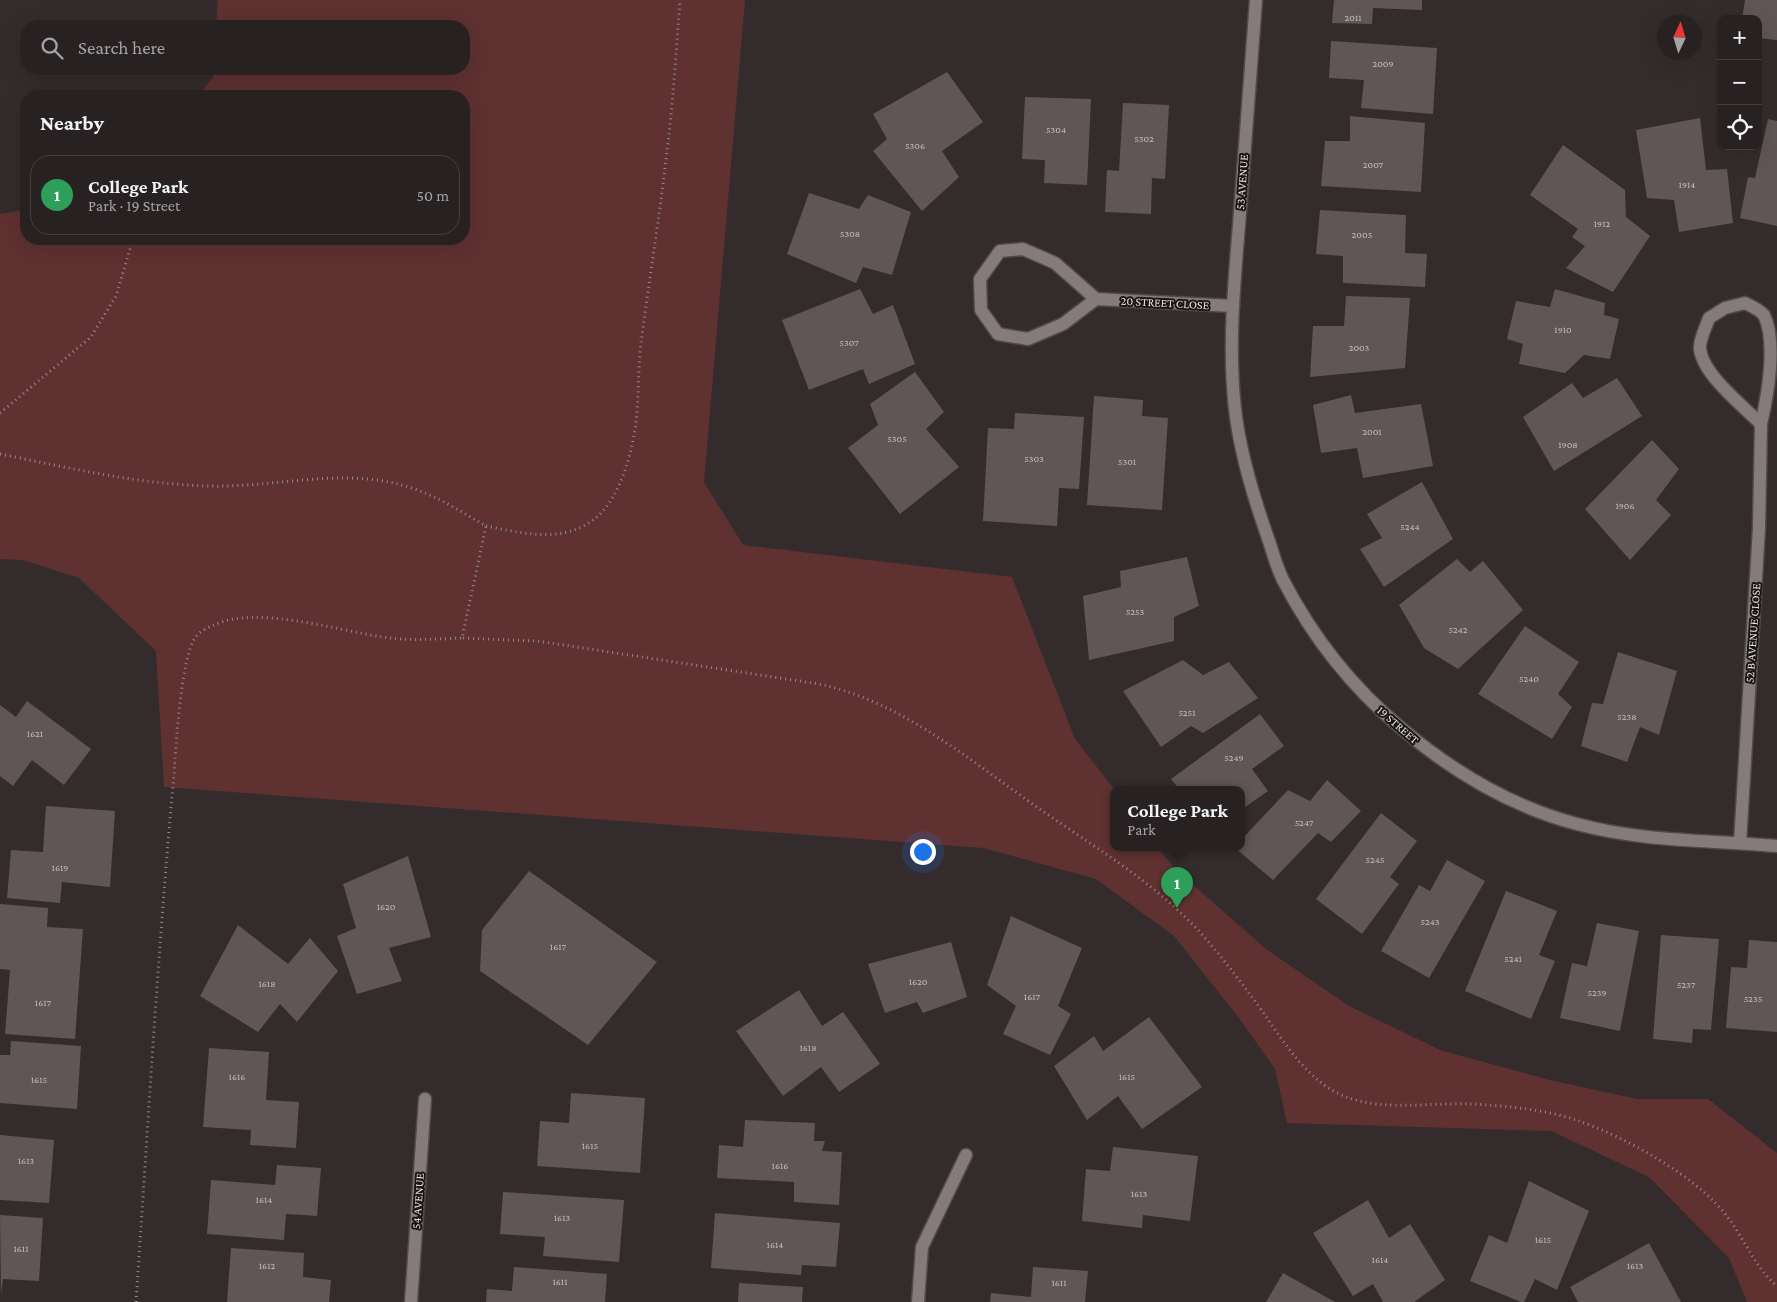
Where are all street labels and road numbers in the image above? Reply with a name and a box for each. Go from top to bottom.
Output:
street label: 53 AVENUE [1233,153,1251,210]
street label: 20 STREET CLOSE [1120,294,1210,312]
street label: 52 B AVENUE CLOSE [1743,582,1763,683]
street label: 19 STREET [1374,703,1422,747]
street label: 54 AVENUE [409,1172,427,1230]

